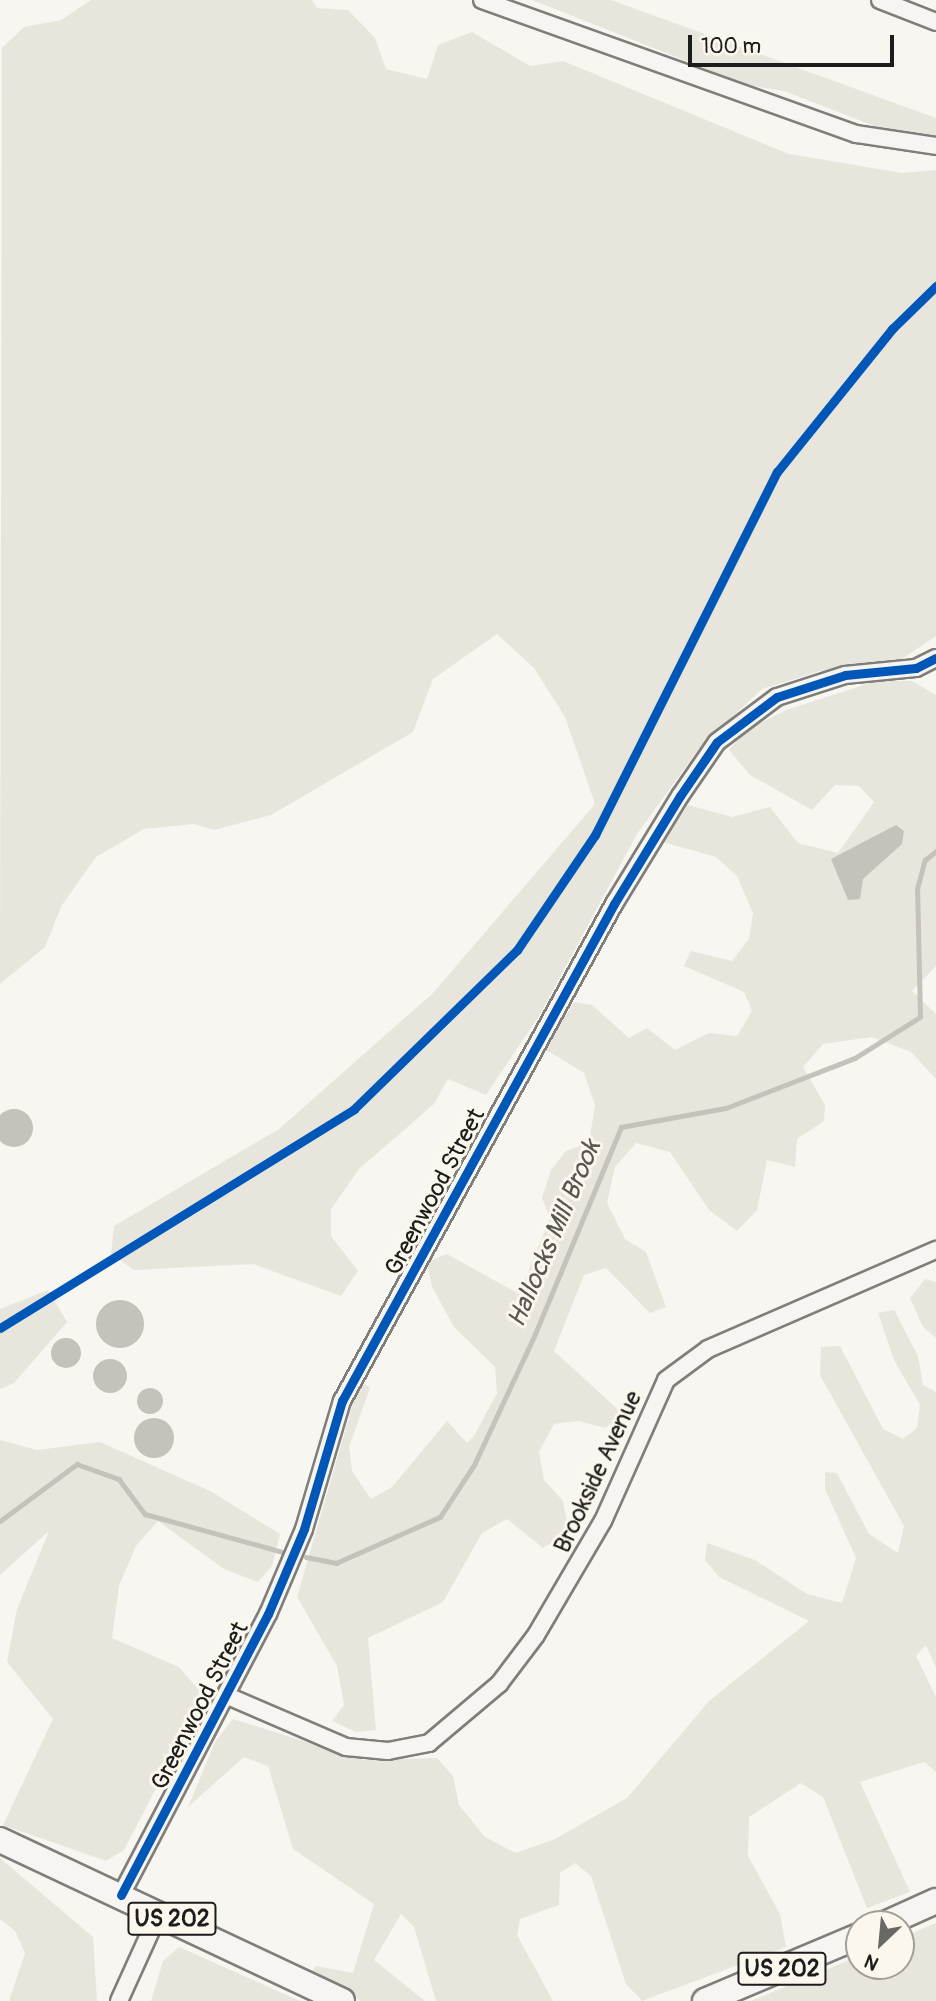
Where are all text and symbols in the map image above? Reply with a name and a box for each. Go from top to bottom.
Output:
scale bar [691,21,898,65]
text: 100 m [701,33,761,60]
street label: Greenwood Street [379,1104,491,1280]
water label: Hallocks Mill Brook [502,1136,608,1332]
street label: Brookside Avenue [548,1386,648,1558]
street label: Greenwood Street [145,1617,255,1795]
road number: US 202 [127,1900,218,1938]
north arrow [845,1910,915,1980]
text: N [861,1948,883,1976]
road number: US 202 [736,1950,828,1988]

